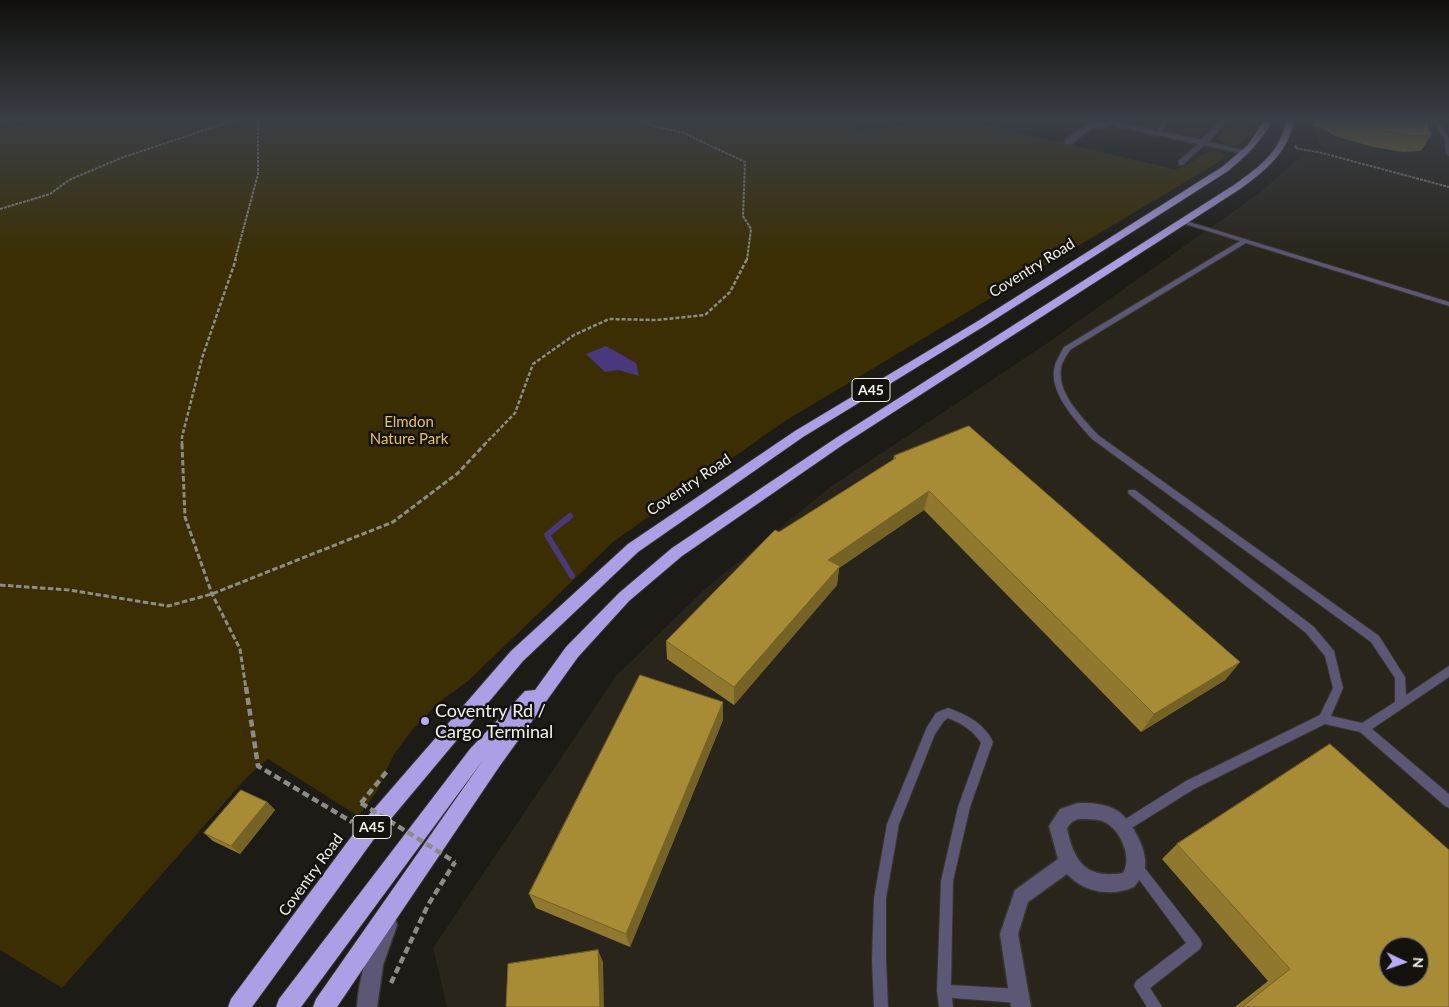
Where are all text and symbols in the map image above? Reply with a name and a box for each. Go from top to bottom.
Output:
street label: Coventry Road [986,235,1078,301]
road number: A45 [852,378,890,402]
park label: Elmdon Nature Park [370,413,448,448]
street label: Coventry Road [644,450,734,520]
place label: Coventry Rd / Cargo Terminal [435,700,553,742]
marker: Coventry Rd / Cargo Terminal [419,715,431,727]
road number: A45 [353,816,391,839]
street label: Coventry Road [275,830,347,920]
north arrow [1379,937,1429,987]
text: N [1410,957,1427,969]

